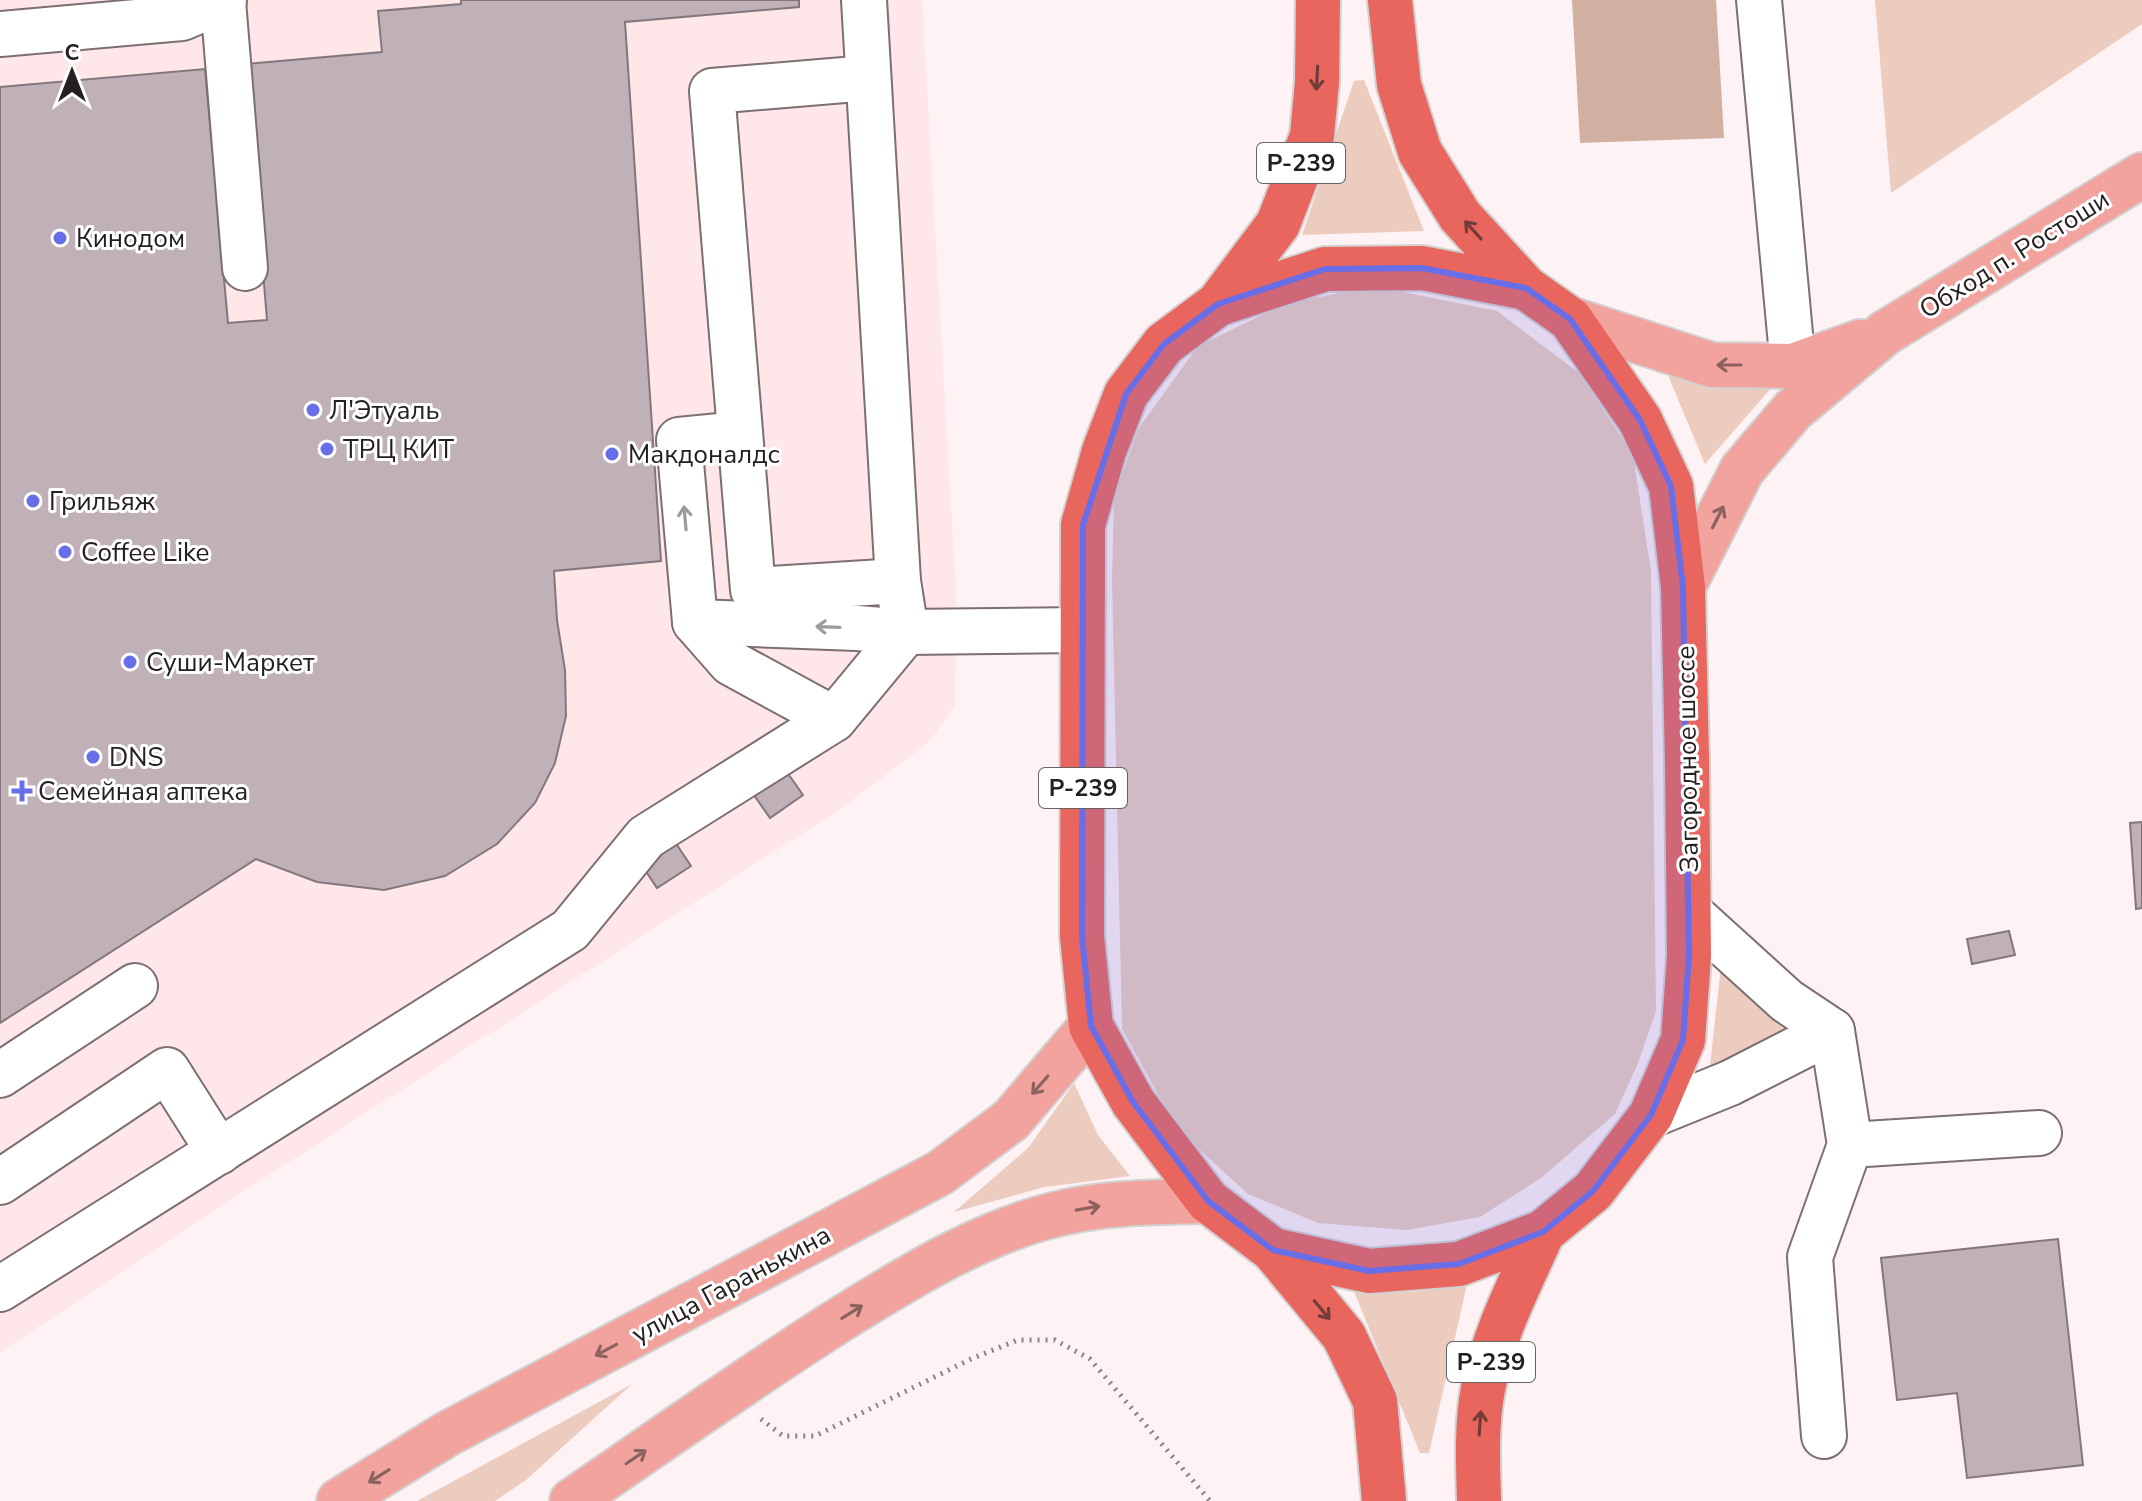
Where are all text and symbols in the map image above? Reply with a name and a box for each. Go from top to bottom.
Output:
north arrow [32,32,112,112]
text: С [65,38,80,68]
one-way arrow [1309,64,1324,91]
road number: Р-239 [1257,143,1345,183]
street label: Обход п. Ростоши [1913,182,2116,327]
place label: Кинодом [76,221,185,256]
one-way arrow [1465,221,1483,241]
marker: Кинодом [51,229,69,247]
one-way arrow [1716,358,1743,373]
place label: Л'Этуаль [329,393,439,428]
marker: Л'Этуаль [304,401,322,419]
place label: ТРЦ КИТ [343,432,454,467]
place label: Макдоналдс [628,437,780,472]
marker: ТРЦ КИТ [318,440,336,458]
marker: Макдоналдс [603,445,621,463]
place label: Грильяж [49,484,156,519]
marker: Грильяж [24,492,42,510]
one-way arrow [677,505,692,532]
one-way arrow [1711,506,1726,530]
place label: Coffee Like [81,535,209,570]
marker: Coffee Like [56,543,74,561]
one-way arrow [815,619,842,634]
place label: Суши-Маркет [146,645,315,680]
street label: Загородное шоссе [1668,645,1707,873]
marker: Суши-Маркет [121,653,139,671]
place label: DNS [109,740,164,775]
marker: DNS [84,748,102,766]
road number: Р-239 [1039,768,1127,808]
place label: Семейная аптека [38,774,248,809]
marker: Семейная аптека [13,782,31,800]
one-way arrow [1032,1075,1050,1095]
one-way arrow [1075,1200,1101,1215]
street label: улица Гаранькина [626,1217,837,1352]
one-way arrow [1313,1299,1331,1320]
one-way arrow [840,1304,863,1320]
one-way arrow [595,1342,619,1358]
road number: Р-239 [1447,1342,1535,1382]
one-way arrow [1473,1410,1488,1437]
one-way arrow [625,1449,647,1465]
one-way arrow [368,1469,391,1485]

